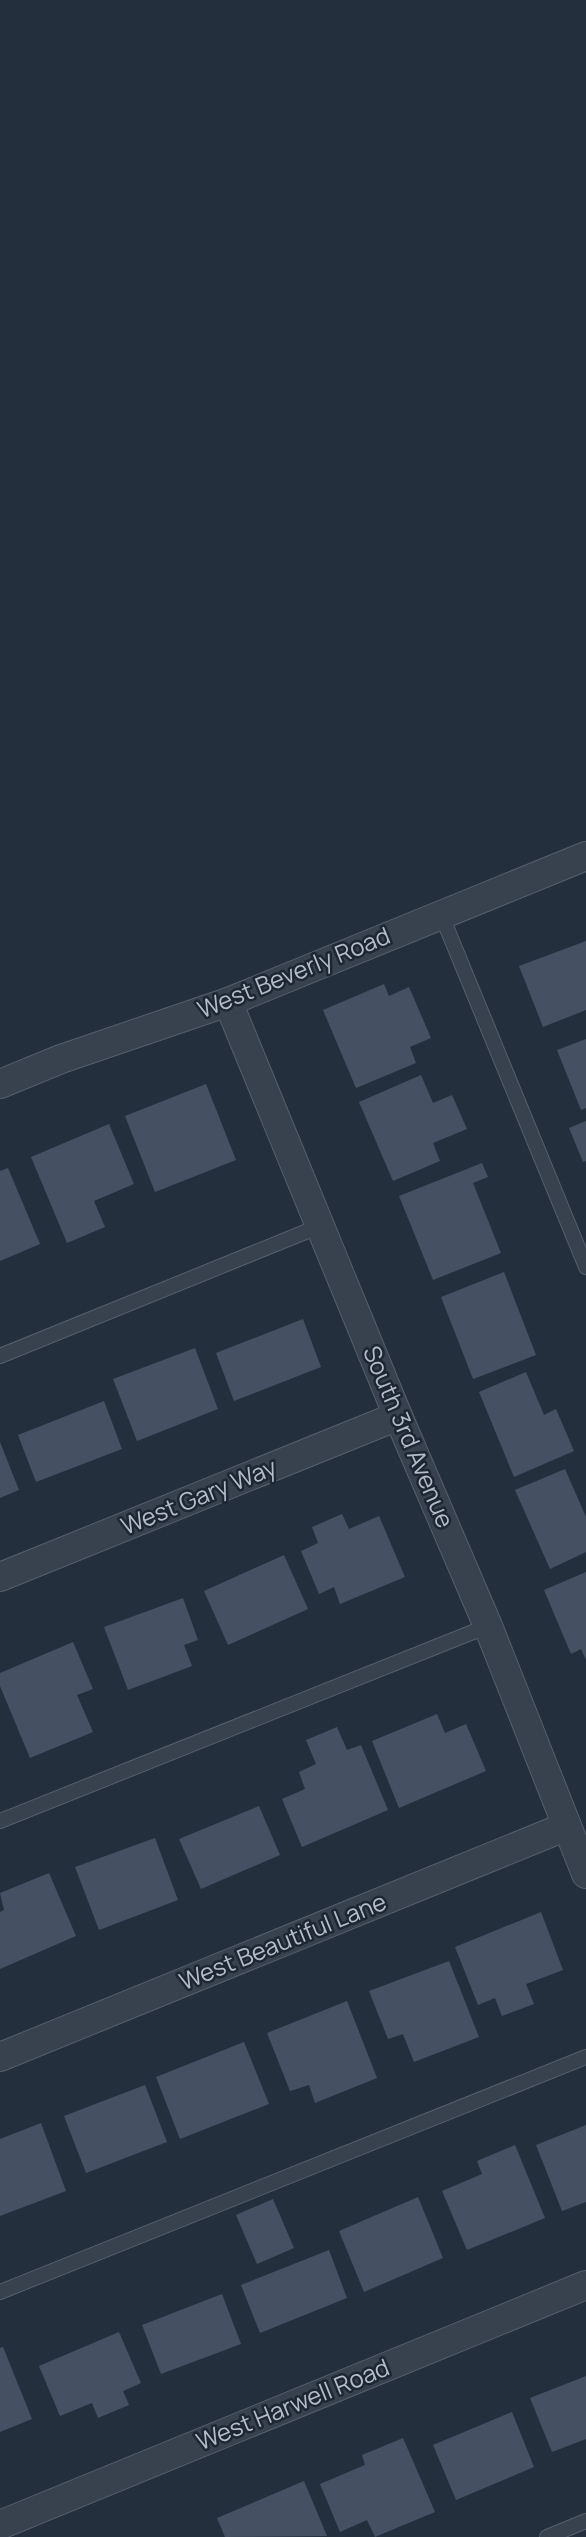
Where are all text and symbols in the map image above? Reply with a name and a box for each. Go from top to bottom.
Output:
street label: West Beverly Road [192,918,394,1025]
street label: South 3rd Avenue [356,1340,463,1533]
street label: West Gary Way [116,1449,281,1542]
street label: West Beautiful Lane [174,1884,391,1997]
street label: West Harwell Road [191,2350,394,2457]

